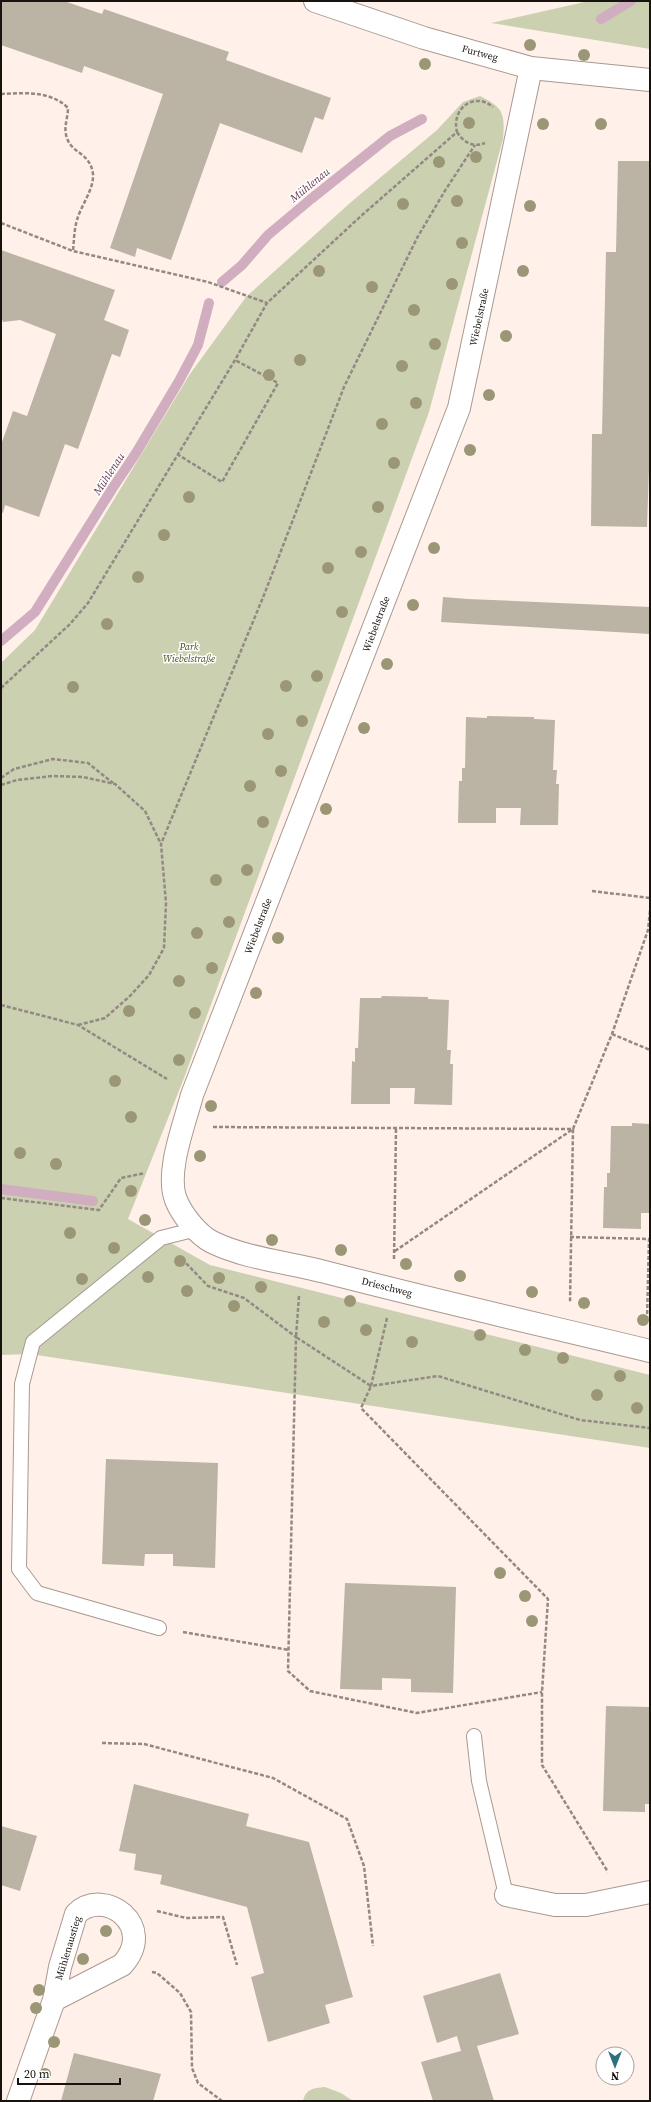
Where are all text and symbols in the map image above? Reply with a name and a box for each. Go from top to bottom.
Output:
street label: Furtweg [460,42,500,64]
water label: Mühlenau [286,164,334,206]
street label: Wiebelstraße [467,287,491,347]
water label: Mühlenau [89,449,129,499]
street label: Wiebelstraße [359,594,393,654]
park label: Park Wiebelstraße [163,640,215,665]
street label: Wiebelstraße [241,896,275,956]
street label: Drieschweg [360,1274,414,1300]
street label: Mühlenaustieg [52,1914,84,1982]
north arrow [595,2046,635,2086]
scale bar [18,2060,120,2086]
text: 20 m [24,2066,50,2082]
text: N [611,2068,619,2083]

